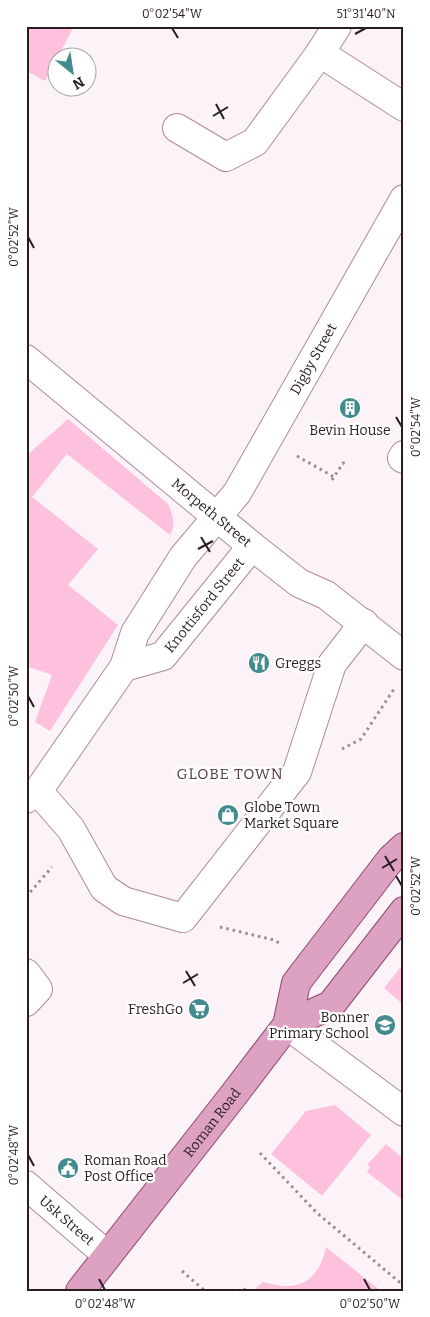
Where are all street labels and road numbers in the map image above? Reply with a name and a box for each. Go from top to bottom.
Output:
street label: Digby Street [286,320,340,397]
street label: Morpeth Street [168,475,255,551]
street label: Knottisford Street [161,554,248,656]
street label: Roman Road [180,1085,244,1160]
street label: Usk Street [36,1192,98,1249]

